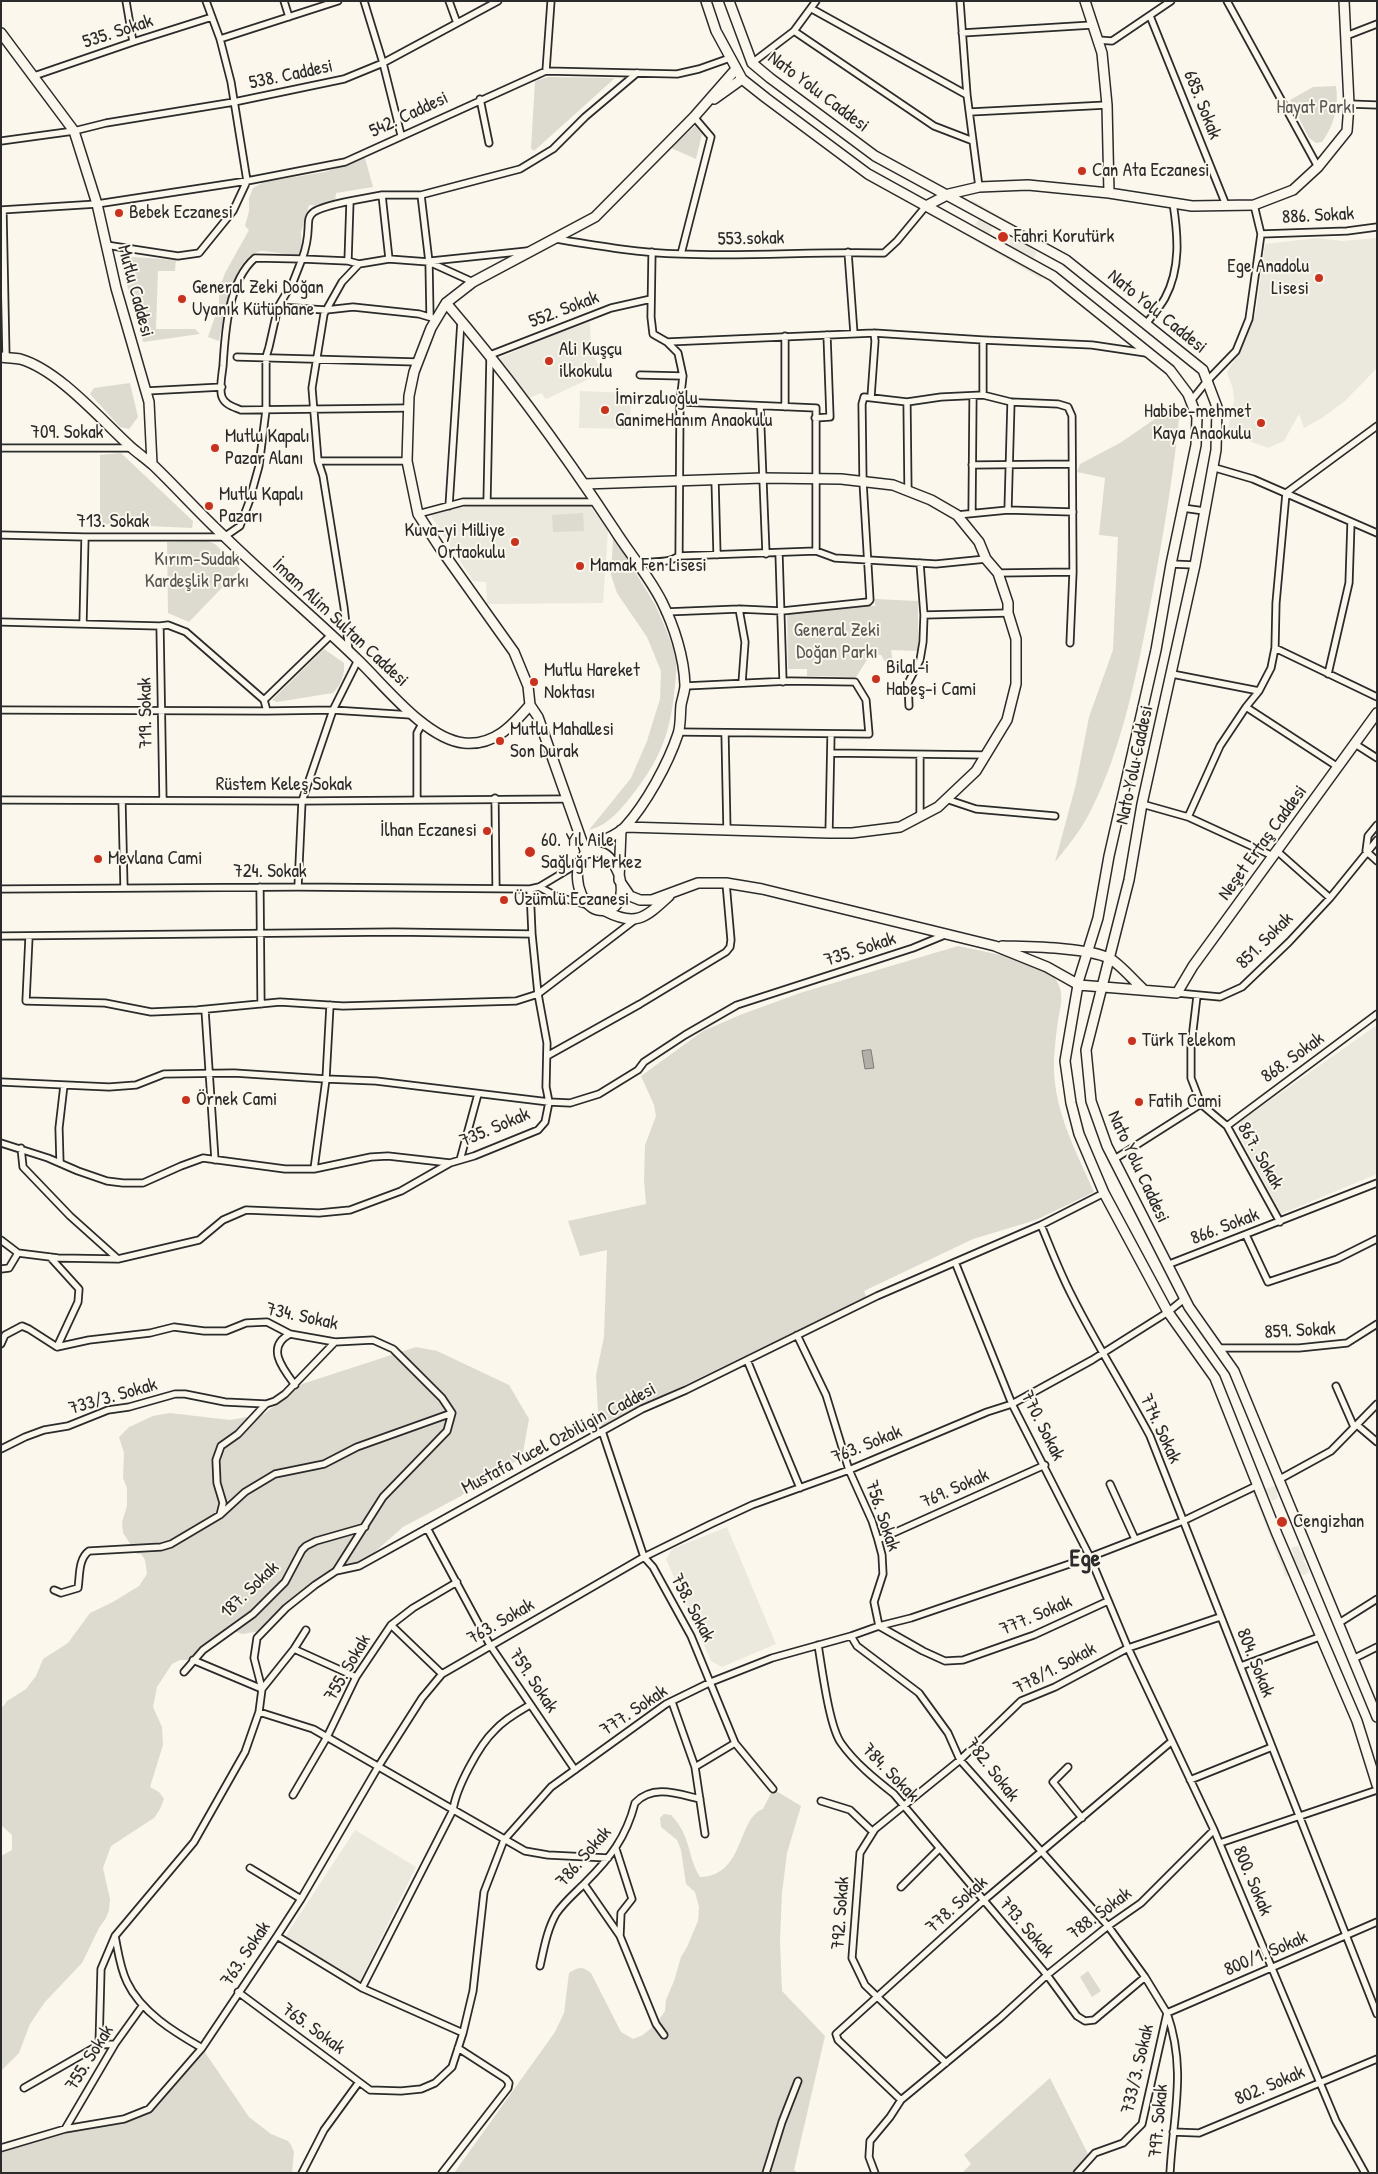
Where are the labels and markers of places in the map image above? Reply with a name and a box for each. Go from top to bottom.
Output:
place label: Can Ata Eczanesi [1092,160,1210,182]
marker: Can Ata Eczanesi [1076,165,1088,177]
place label: Bebek Eczanesi [129,202,233,224]
marker: Bebek Eczanesi [113,207,125,219]
place label: Fahri Korutürk [1014,226,1114,248]
marker: Fahri Korutürk [996,230,1010,244]
place label: Ege Anadolu Lisesi [1227,256,1309,300]
marker: Ege Anadolu Lisesi [1313,272,1325,284]
place label: General Zeki Doğan Uyanık Kütüphane [192,277,324,321]
marker: General Zeki Doğan Uyanık Kütüphane [176,293,188,305]
place label: Ali Kuşçu ilkokulu [559,339,622,383]
marker: Ali Kuşçu ilkokulu [543,355,555,367]
place label: İmirzalıoğlu GanimeHanım Anaokulu [615,388,772,432]
place label: Habibe-mehmet Kaya Anaokulu [1144,401,1251,445]
marker: İmirzalıoğlu GanimeHanım Anaokulu [599,404,611,416]
marker: Habibe-mehmet Kaya Anaokulu [1255,417,1267,429]
place label: Mutlu Kapalı Pazar Alanı [225,426,310,470]
marker: Mutlu Kapalı Pazar Alanı [209,442,221,454]
place label: Mutlu Kapalı Pazarı [219,484,304,528]
marker: Mutlu Kapalı Pazarı [203,500,215,512]
place label: Kuva-yi Milliye Ortaokulu [404,520,505,564]
marker: Kuva-yi Milliye Ortaokulu [509,536,521,548]
place label: Mamak Fen Lisesi [590,555,707,577]
marker: Mamak Fen Lisesi [574,560,586,572]
place label: Bilal-i Habeş-i Cami [886,657,976,701]
place label: Mutlu Hareket Noktası [544,660,640,704]
marker: Bilal-i Habeş-i Cami [870,673,882,685]
marker: Mutlu Hareket Noktası [528,676,540,688]
place label: Mutlu Mahallesi Son Durak [510,719,614,763]
marker: Mutlu Mahallesi Son Durak [494,735,506,747]
place label: İlhan Eczanesi [380,820,477,842]
marker: İlhan Eczanesi [481,825,493,837]
place label: 60. Yıl Aile Sağlığı Merkez [541,830,642,874]
marker: 60. Yıl Aile Sağlığı Merkez [523,845,537,859]
place label: Mevlana Cami [108,848,202,870]
marker: Mevlana Cami [92,853,104,865]
place label: Üzümlü Eczanesi [514,889,629,911]
marker: Üzümlü Eczanesi [498,894,510,906]
place label: Türk Telekom [1142,1030,1236,1052]
marker: Türk Telekom [1126,1035,1138,1047]
place label: Örnek Cami [196,1089,277,1111]
place label: Fatih Cami [1149,1091,1222,1113]
marker: Örnek Cami [180,1094,192,1106]
marker: Fatih Cami [1133,1096,1145,1108]
place label: Cengizhan [1293,1511,1364,1533]
marker: Cengizhan [1275,1515,1289,1529]

